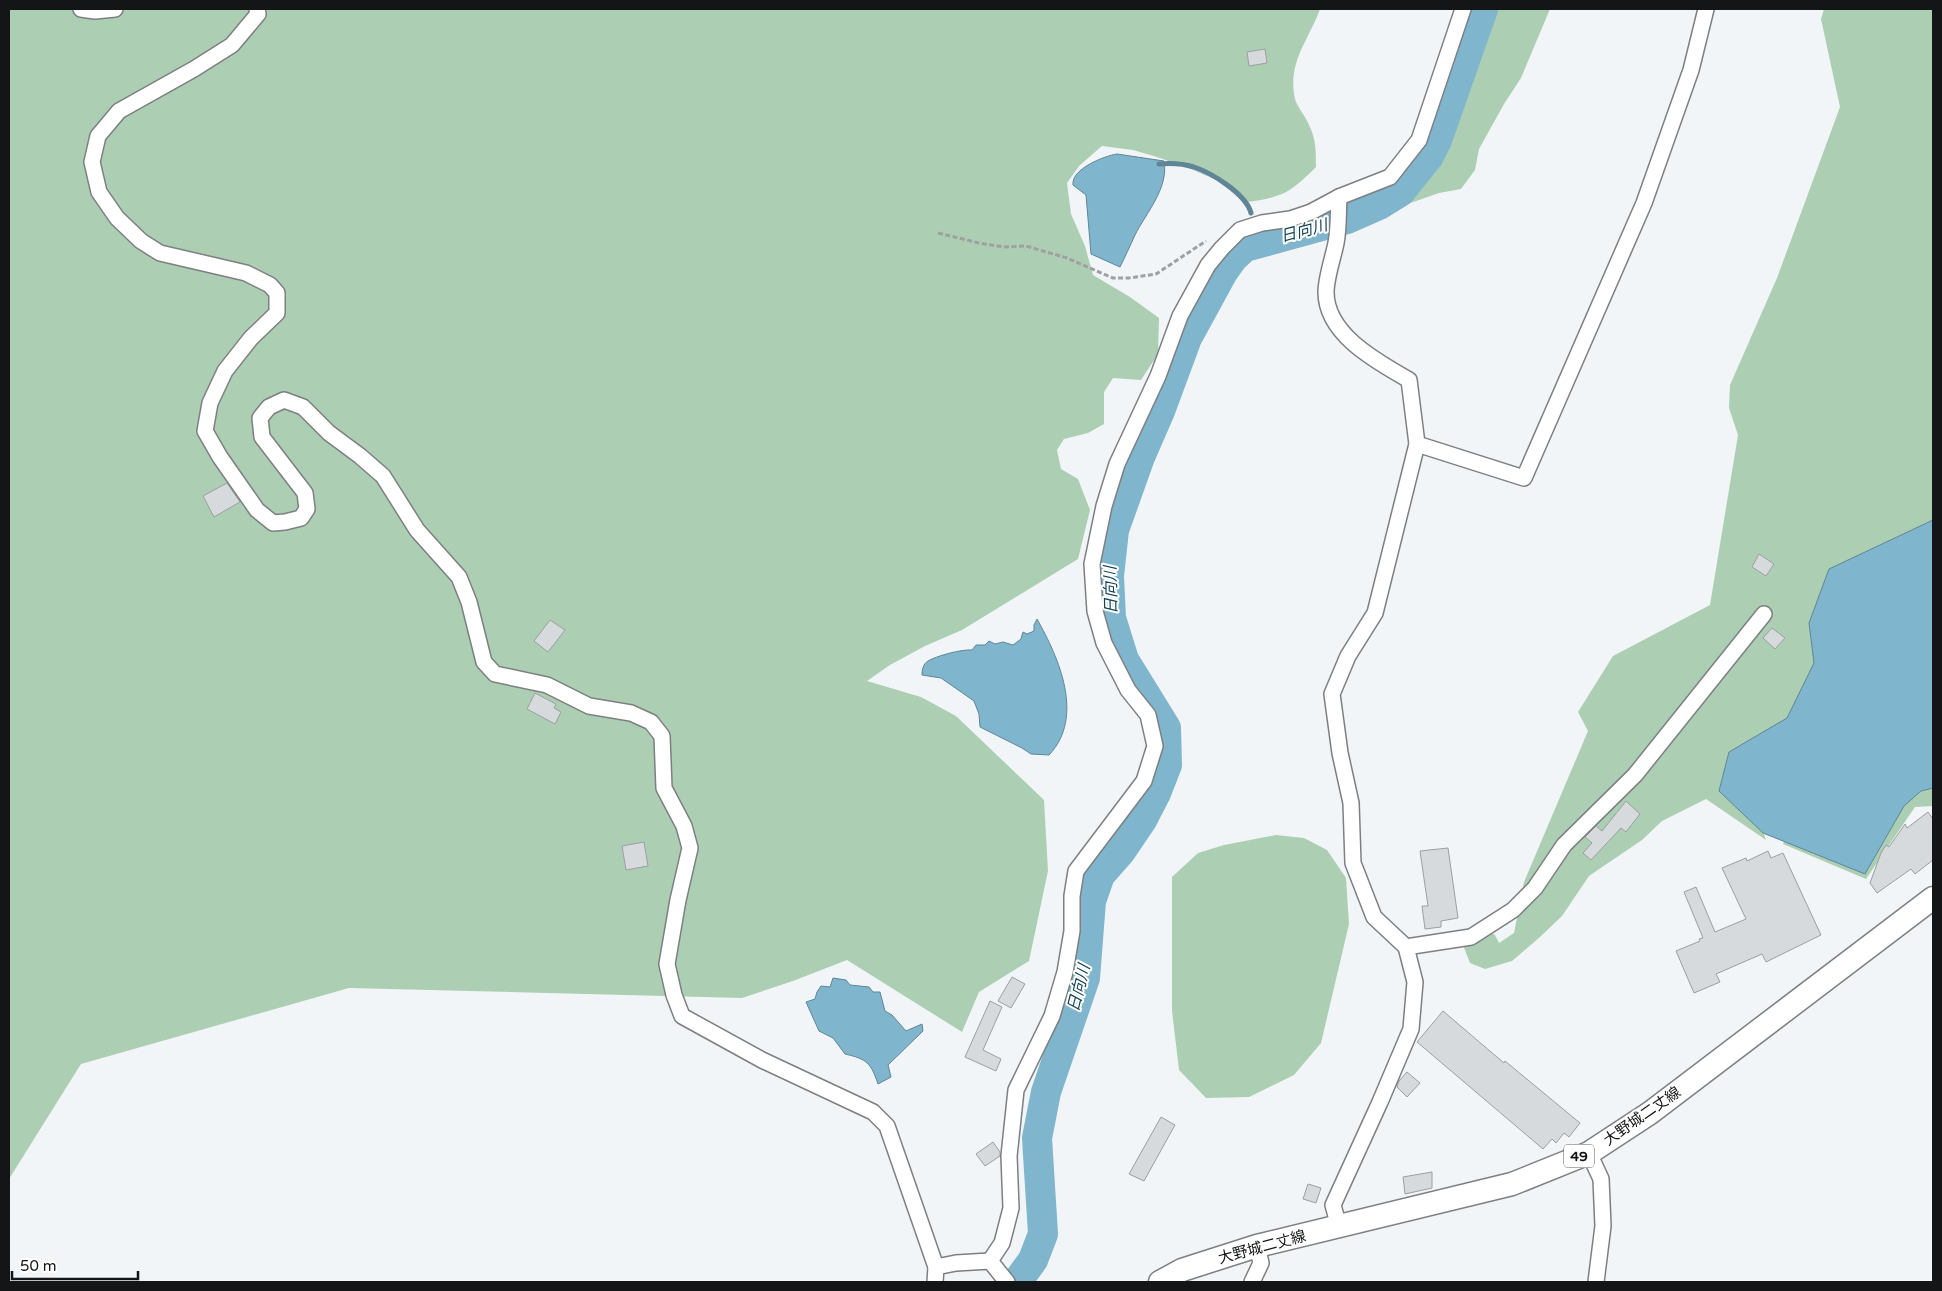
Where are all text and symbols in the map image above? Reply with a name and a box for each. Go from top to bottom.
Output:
water label: 日向川 [1278,215,1332,247]
water label: 日向川 [1101,564,1121,614]
water label: 日向川 [1063,960,1095,1014]
street label: 大野城二丈線 [1600,1083,1684,1149]
road number: 49 [1564,1144,1594,1168]
street label: 大野城二丈線 [1216,1227,1308,1267]
scale bar [12,1248,139,1280]
text: 50 m [20,1257,57,1275]

